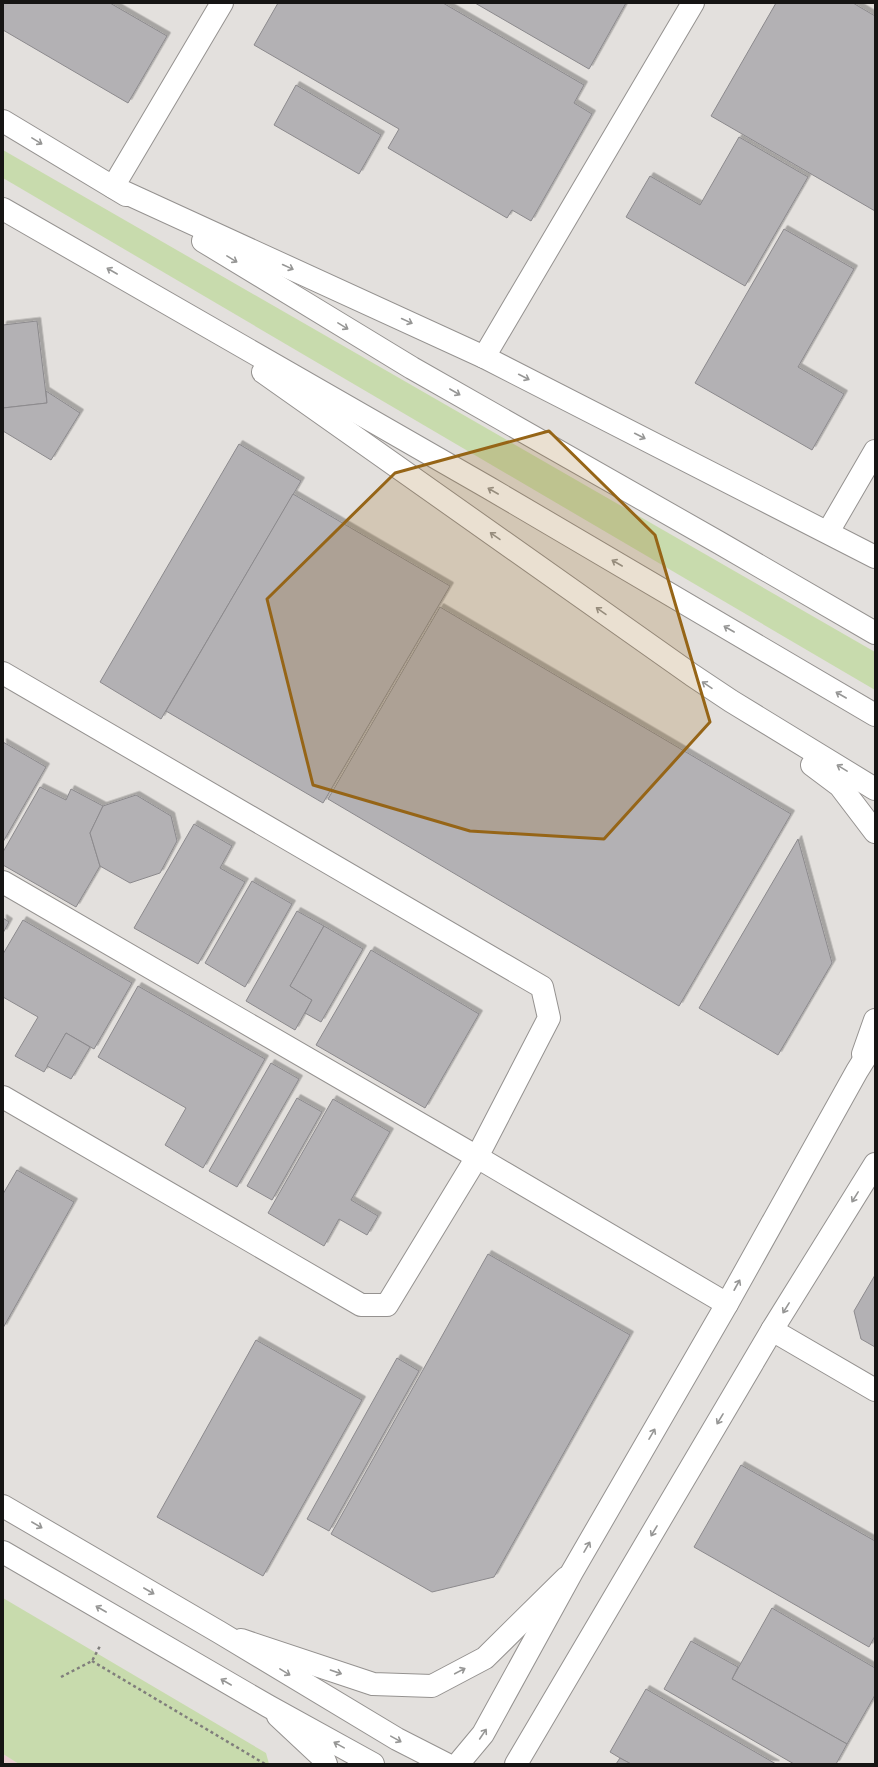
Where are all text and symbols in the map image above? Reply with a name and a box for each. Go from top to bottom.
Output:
one-way arrow [30,138,42,146]
one-way arrow [226,255,238,263]
one-way arrow [282,264,294,271]
one-way arrow [106,266,118,274]
one-way arrow [400,318,412,325]
one-way arrow [337,322,348,330]
one-way arrow [518,374,530,381]
one-way arrow [449,389,461,397]
one-way arrow [634,433,646,440]
one-way arrow [487,486,499,494]
one-way arrow [489,532,500,540]
one-way arrow [611,559,623,567]
one-way arrow [596,607,607,615]
one-way arrow [723,625,735,633]
one-way arrow [702,681,713,689]
one-way arrow [835,690,847,698]
one-way arrow [836,764,848,772]
one-way arrow [850,1191,858,1203]
one-way arrow [734,1279,742,1291]
one-way arrow [782,1302,790,1314]
one-way arrow [715,1413,723,1425]
one-way arrow [648,1428,656,1440]
one-way arrow [31,1522,43,1530]
one-way arrow [649,1525,657,1537]
one-way arrow [583,1541,591,1553]
one-way arrow [143,1587,154,1595]
one-way arrow [95,1605,107,1613]
one-way arrow [454,1667,466,1675]
one-way arrow [279,1668,291,1676]
one-way arrow [329,1669,342,1676]
one-way arrow [220,1677,232,1685]
one-way arrow [479,1728,487,1739]
one-way arrow [390,1735,402,1743]
one-way arrow [333,1741,345,1749]

